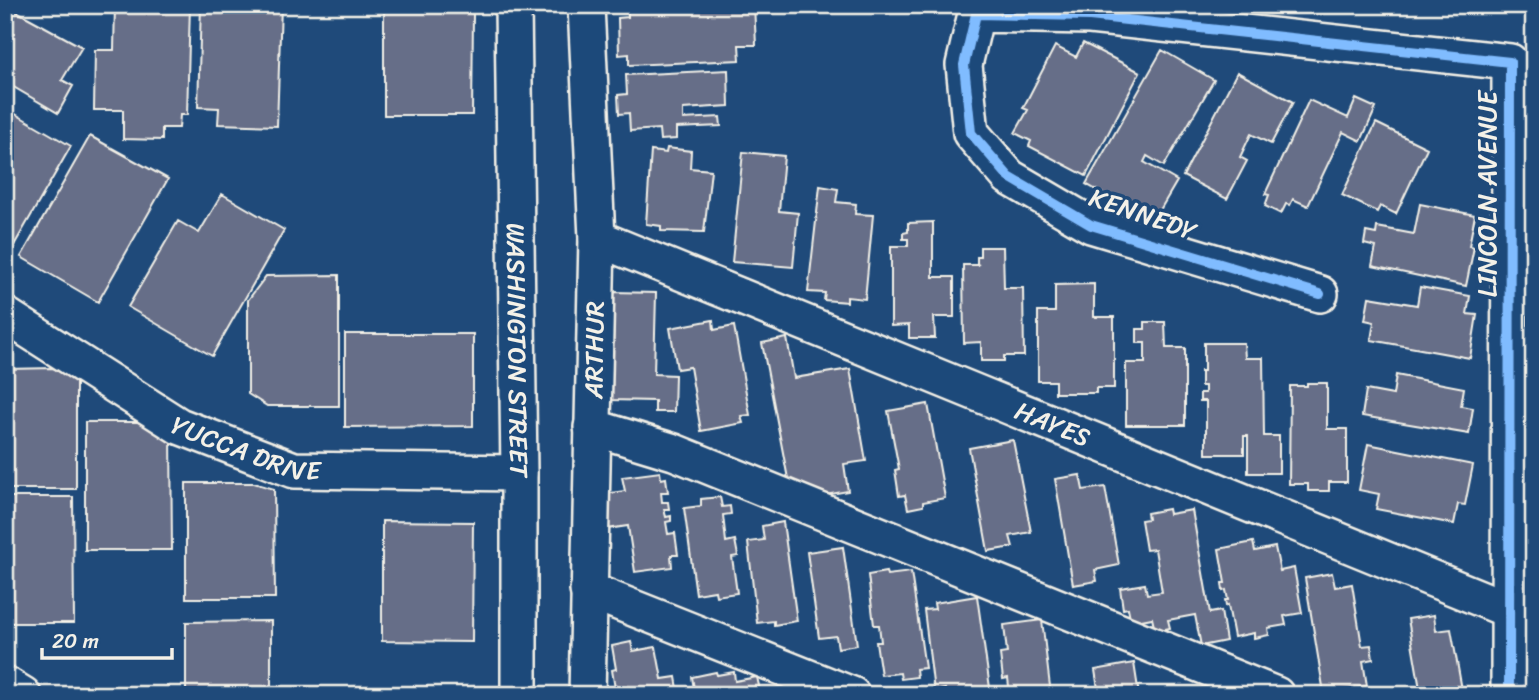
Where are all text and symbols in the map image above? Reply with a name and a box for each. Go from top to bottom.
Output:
street label: LINCOLN AVENUE [1464,89,1510,297]
street label: KENNEDY [1083,174,1205,254]
street label: WASHINGTON STREET [493,223,542,480]
street label: ARTHUR [570,300,618,400]
street label: HAYES [1008,388,1098,460]
street label: YUCCA DRIVE [165,402,323,493]
scale bar [42,616,172,660]
text: 20 m [52,622,99,660]

